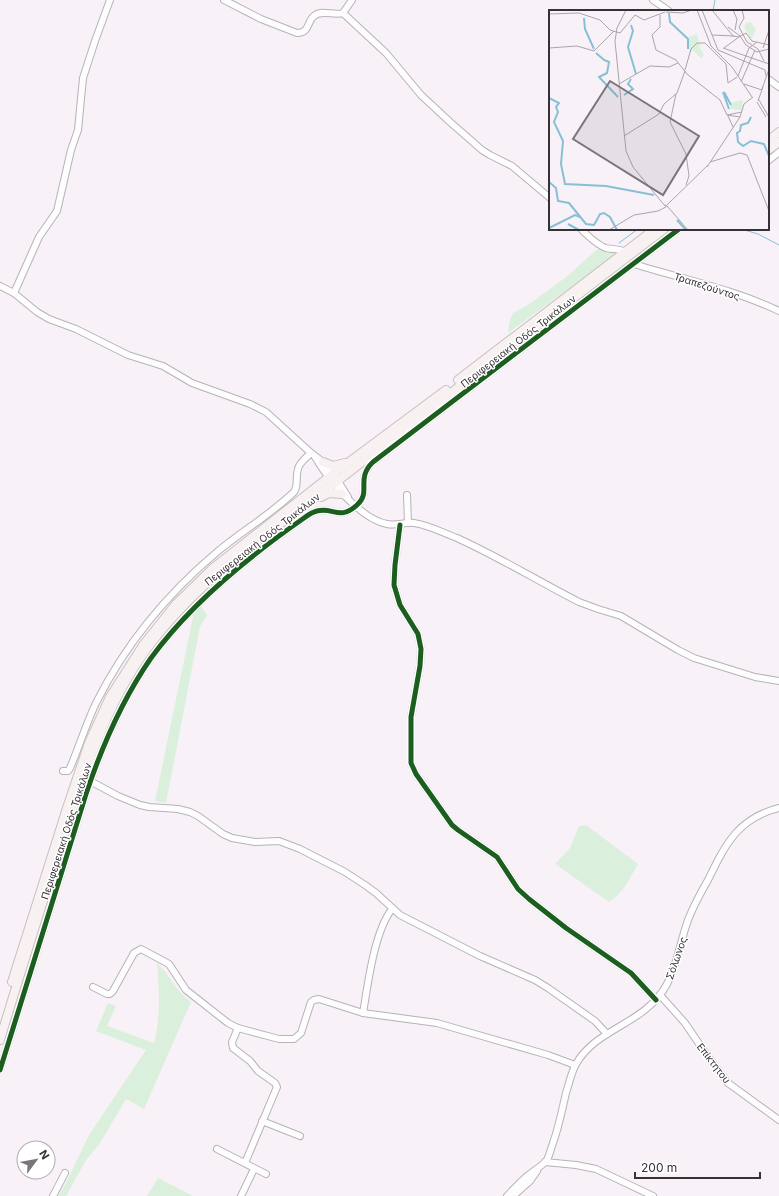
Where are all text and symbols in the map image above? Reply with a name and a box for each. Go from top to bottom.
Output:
inset map [549,10,769,230]
street label: Τραπεζούντος [673,270,742,302]
street label: Περιφερειακή Οδός Τρικάλων [458,292,579,391]
street label: Περιφερειακή Οδός Τρικάλων [202,490,323,589]
street label: Περιφερειακή Οδός Τρικάλων [38,761,95,901]
street label: Σόλωνος [663,935,689,981]
street label: Επίκτητου [694,1041,733,1086]
north arrow [16,1140,56,1180]
text: N [36,1147,53,1162]
scale bar [635,1154,760,1180]
text: 200 m [641,1160,677,1175]

